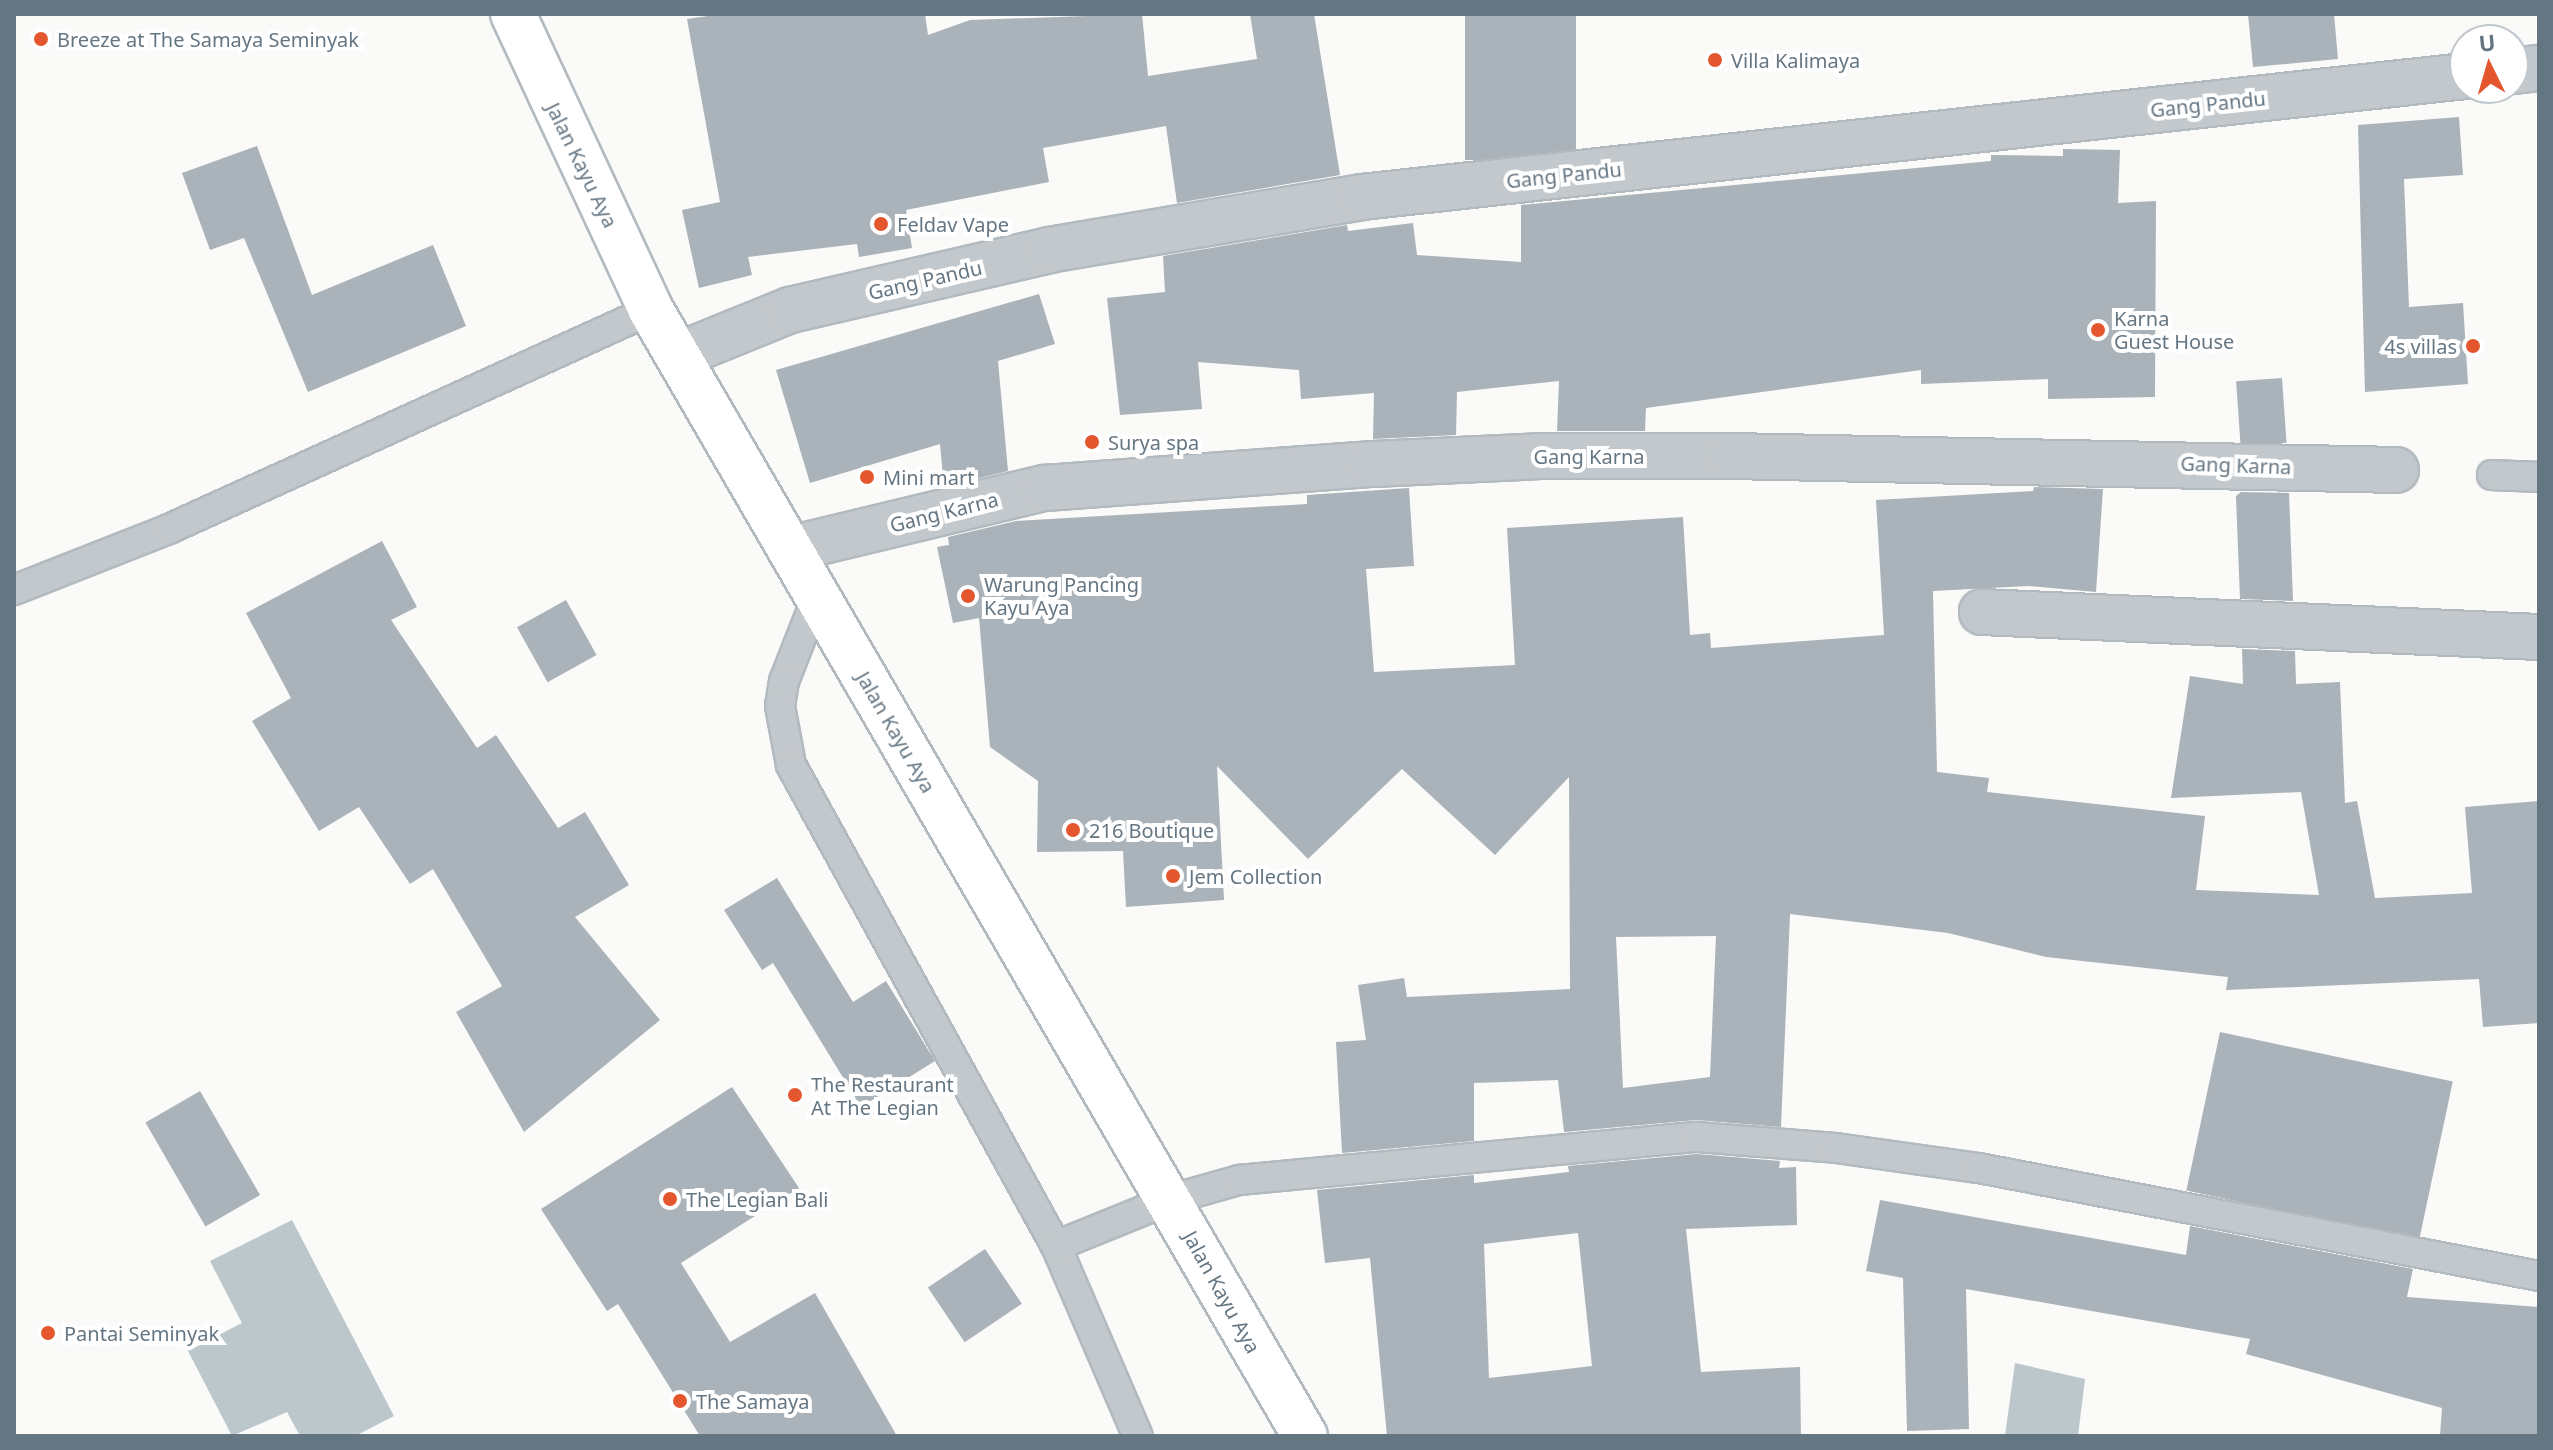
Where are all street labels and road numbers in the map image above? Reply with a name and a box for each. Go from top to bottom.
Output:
street label: Gang Pandu [2149,86,2267,122]
street label: Jalan Kayu Aya [541,99,623,231]
street label: Gang Pandu [1505,157,1623,193]
street label: Gang Pandu [866,255,984,305]
street label: Gang Karna [1533,444,1645,468]
street label: Gang Karna [2180,451,2292,479]
street label: Gang Karna [887,487,1001,537]
street label: Jalan Kayu Aya [852,667,940,797]
street label: Jalan Kayu Aya [1178,1227,1266,1357]

